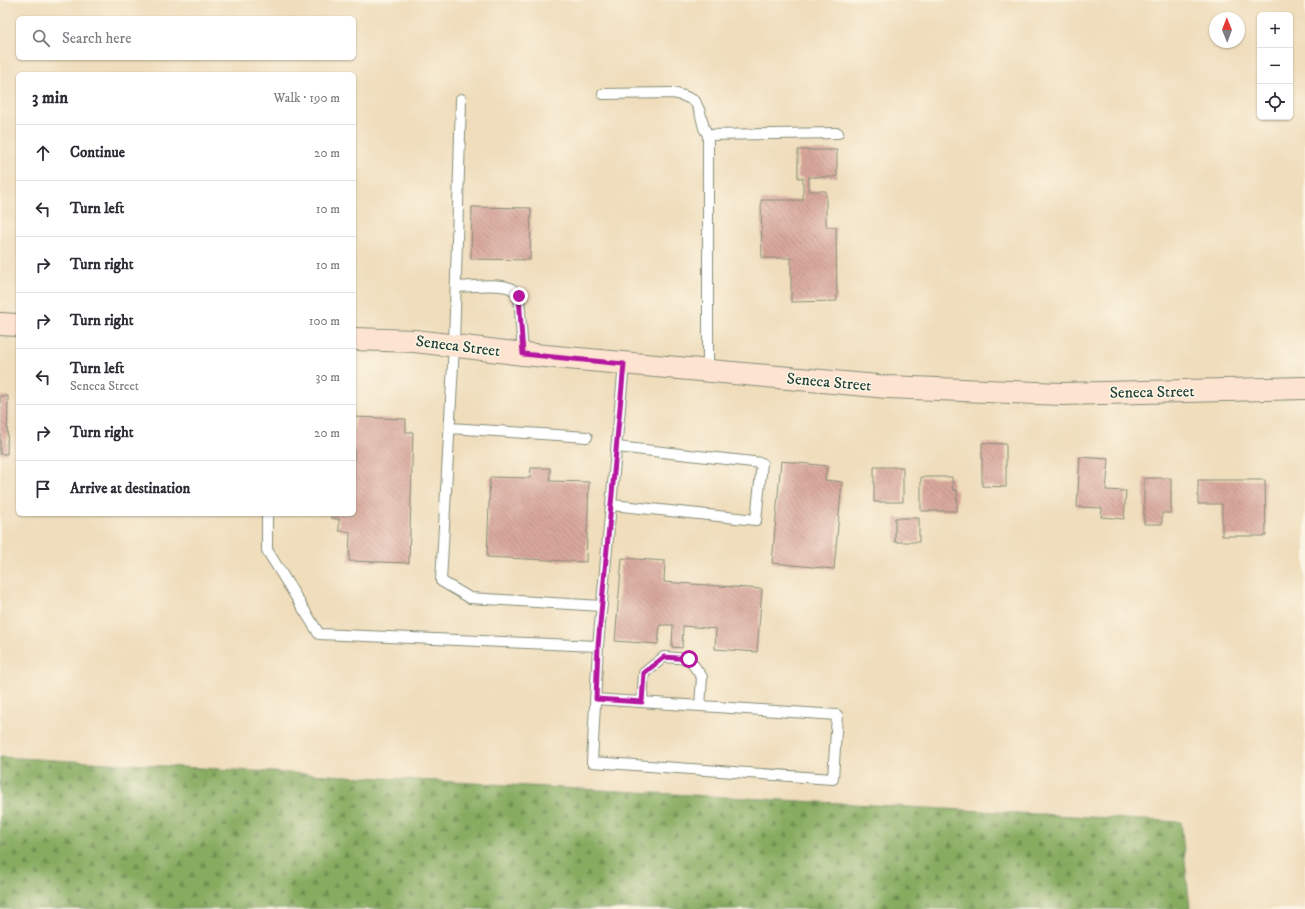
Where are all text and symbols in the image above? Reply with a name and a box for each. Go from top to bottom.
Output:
north arrow [1209,12,1245,48]
map controls [1257,12,1293,120]
button: + [1257,12,1293,48]
search box [16,16,356,60]
icon: search [30,27,52,49]
text: Search here [62,29,131,48]
button: − [1257,48,1293,84]
button: locate [1257,84,1293,120]
text: 3 min [32,87,68,109]
text: Walk · 190 m [274,90,340,106]
icon: ahead [32,142,54,164]
text: Continue [70,143,125,162]
text: 20 m [314,145,340,161]
icon: left [32,198,54,220]
text: Turn left [70,199,124,218]
text: 10 m [316,201,340,217]
icon: right [32,254,54,276]
text: Turn right [70,255,133,274]
text: 10 m [316,257,340,273]
route end [510,287,528,305]
icon: right [32,310,54,332]
text: Turn right [70,311,133,330]
text: 100 m [309,313,340,329]
street label: Seneca Street [415,331,501,361]
text: Turn left [70,359,124,378]
icon: left [32,366,54,388]
street label: Seneca Street [786,368,872,396]
text: 30 m [316,369,340,385]
text: Seneca Street [70,378,139,394]
street label: Seneca Street [1109,381,1195,403]
icon: right [32,422,54,444]
text: Turn right [70,423,133,442]
text: 20 m [314,425,340,441]
icon: arrive [32,478,54,500]
text: Arrive at destination [70,479,190,498]
route start [680,650,698,668]

